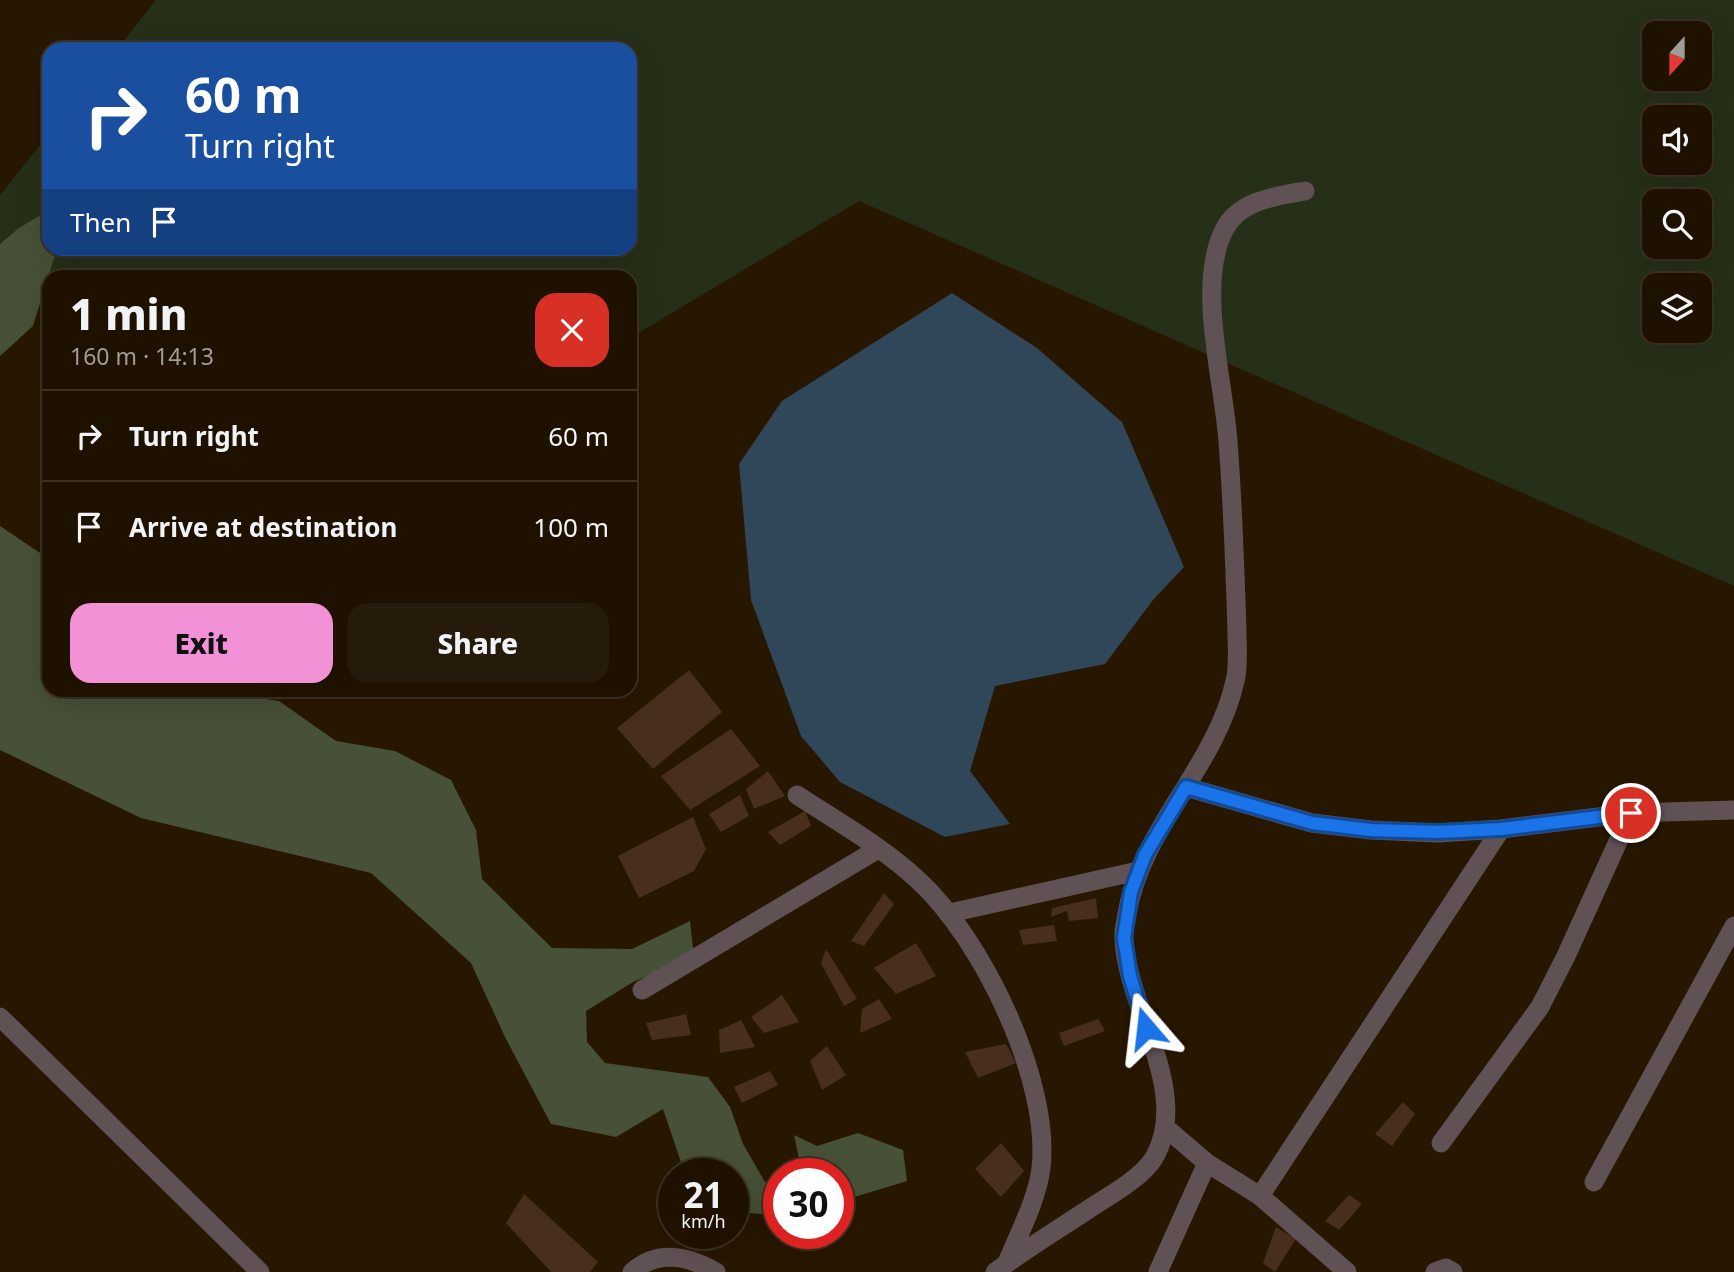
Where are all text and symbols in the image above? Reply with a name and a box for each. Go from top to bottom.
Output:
north arrow [1642,21,1712,91]
map controls [1642,21,1712,343]
text: 60 m [185,61,302,127]
icon: right [70,70,161,161]
button: sound [1642,105,1712,175]
text: Turn right [185,124,335,167]
button: search [1642,189,1712,259]
icon: arrive [145,203,183,241]
text: Then [70,204,131,240]
button: layers [1642,273,1712,343]
text: 1 min [70,285,187,342]
button: close [535,293,609,367]
text: 160 m · 14:13 [70,340,214,372]
icon: right [70,417,108,455]
text: Turn right [129,418,259,454]
text: 60 m [548,418,609,454]
icon: arrive [70,508,108,546]
text: Arrive at destination [129,509,398,545]
text: 100 m [533,509,609,545]
button: Exit [70,603,333,683]
button: Share [347,603,609,683]
pin [1601,783,1661,843]
icon: arrive [1612,794,1650,832]
position arrow [1109,991,1183,1065]
speed limit sign: 30 [763,1158,854,1249]
text: 21 [683,1171,724,1218]
text: km/h [681,1209,726,1233]

